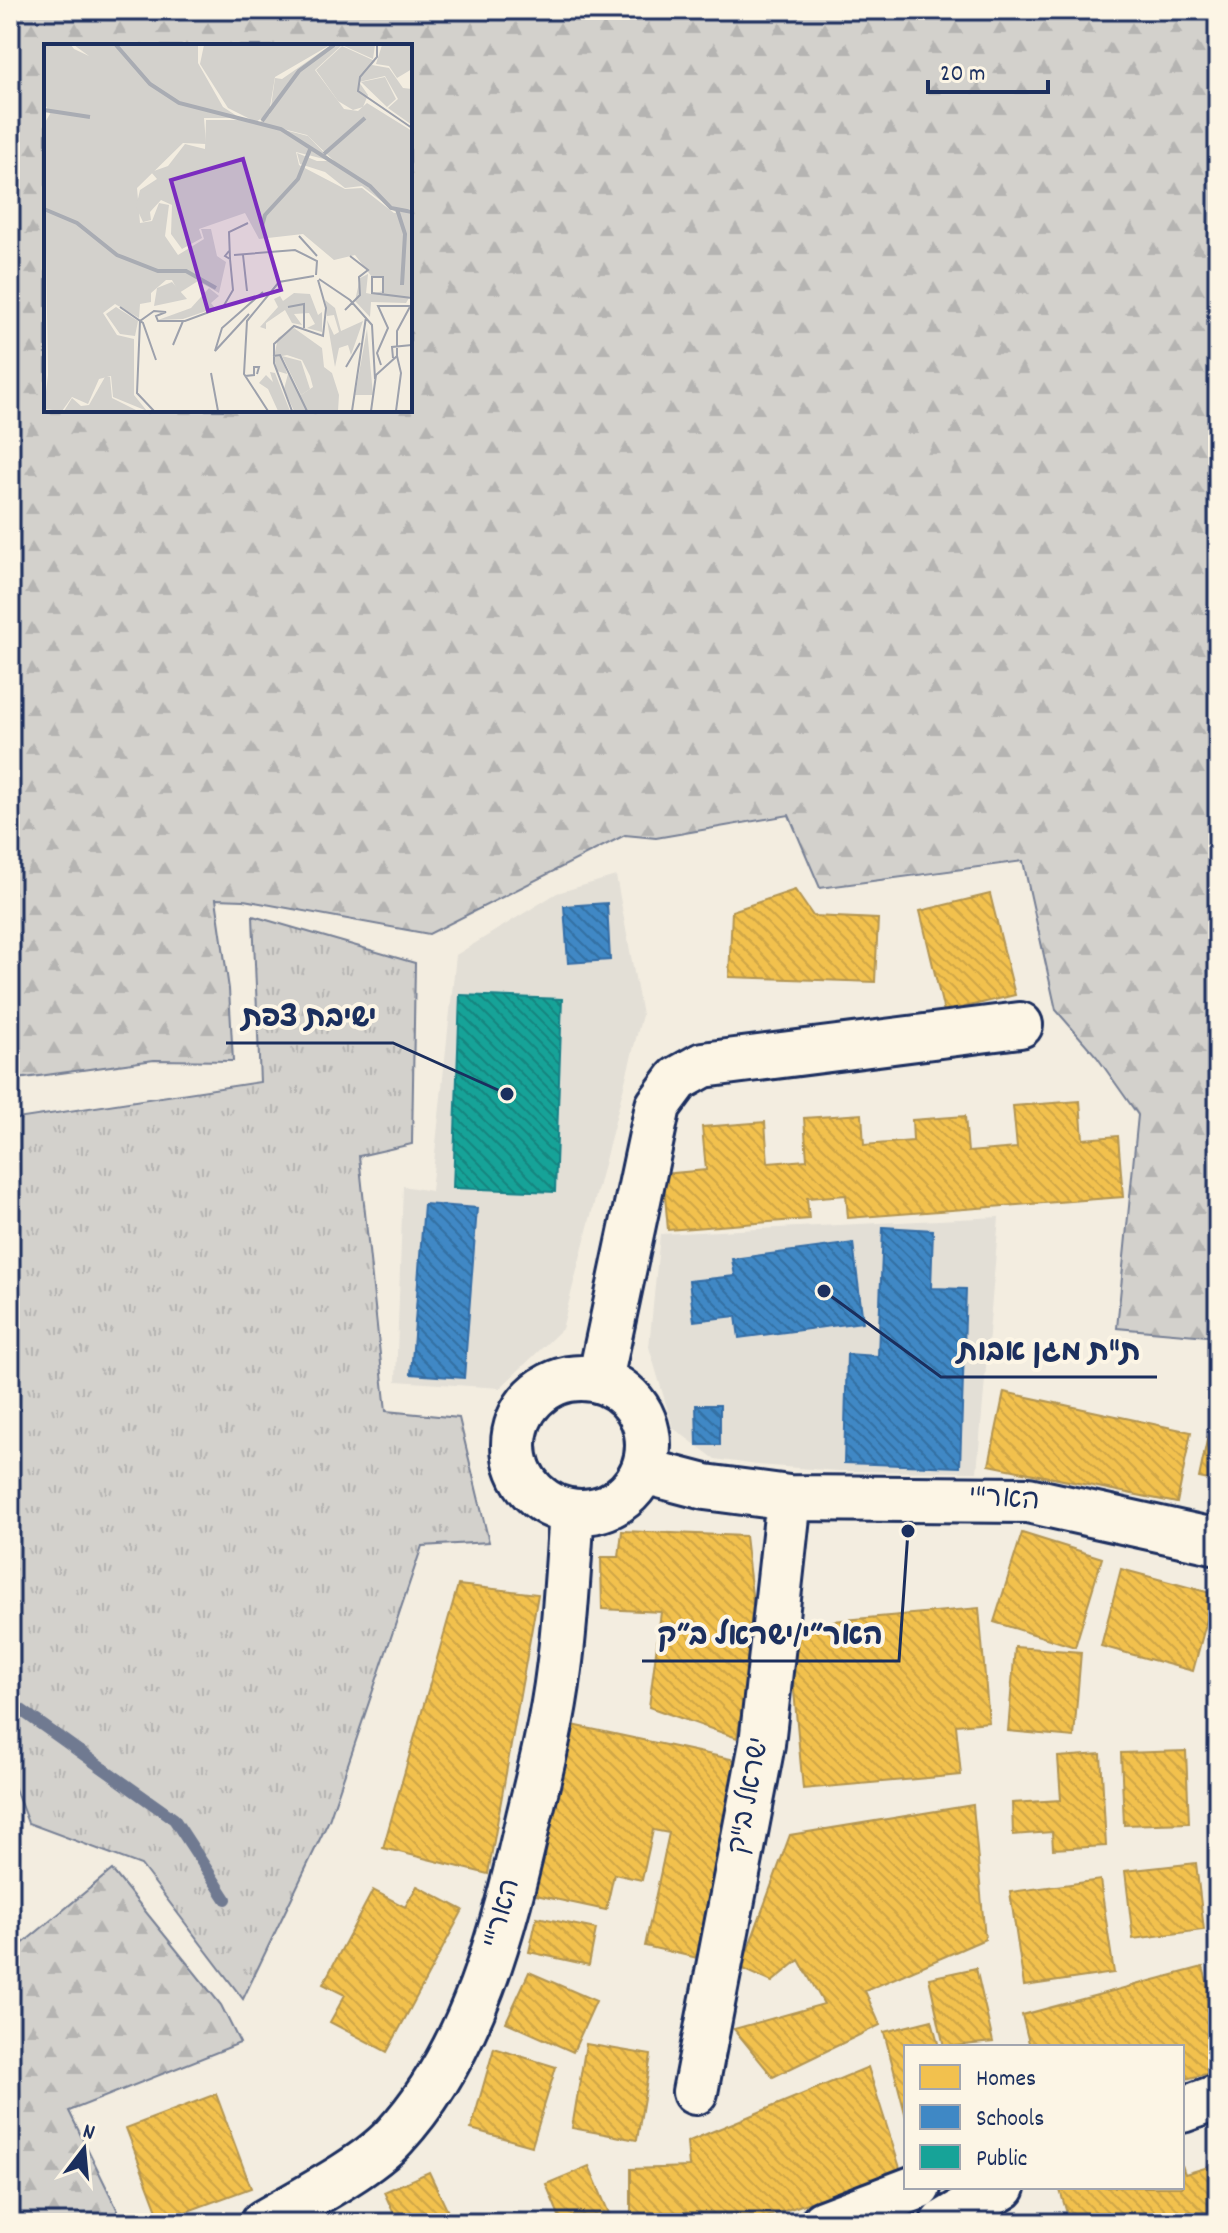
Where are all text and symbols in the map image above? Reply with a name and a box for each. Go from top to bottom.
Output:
inset map [44,44,412,412]
scale bar [928,44,1048,94]
text: 20 m [940,58,986,92]
callout: ישיבת צפת [226,989,393,1043]
text: ישיבת צפת [239,999,377,1042]
callout: ת"ת מגן אבות [941,1323,1157,1377]
text: ת"ת מגן אבות [954,1333,1141,1376]
street label: האר"י [967,1479,1041,1523]
callout: האר״י/ישראל ב״ק [642,1607,899,1661]
text: האר״י/ישראל ב״ק [657,1617,883,1660]
street label: ישראל ב"ק [720,1734,782,1858]
street label: האר"י [475,1874,533,1954]
legend [904,2045,1184,2189]
text: Homes [976,2063,1036,2097]
text: Schools [976,2103,1044,2137]
north arrow [44,2109,124,2189]
text: N [79,2117,98,2150]
text: Public [976,2143,1027,2177]

